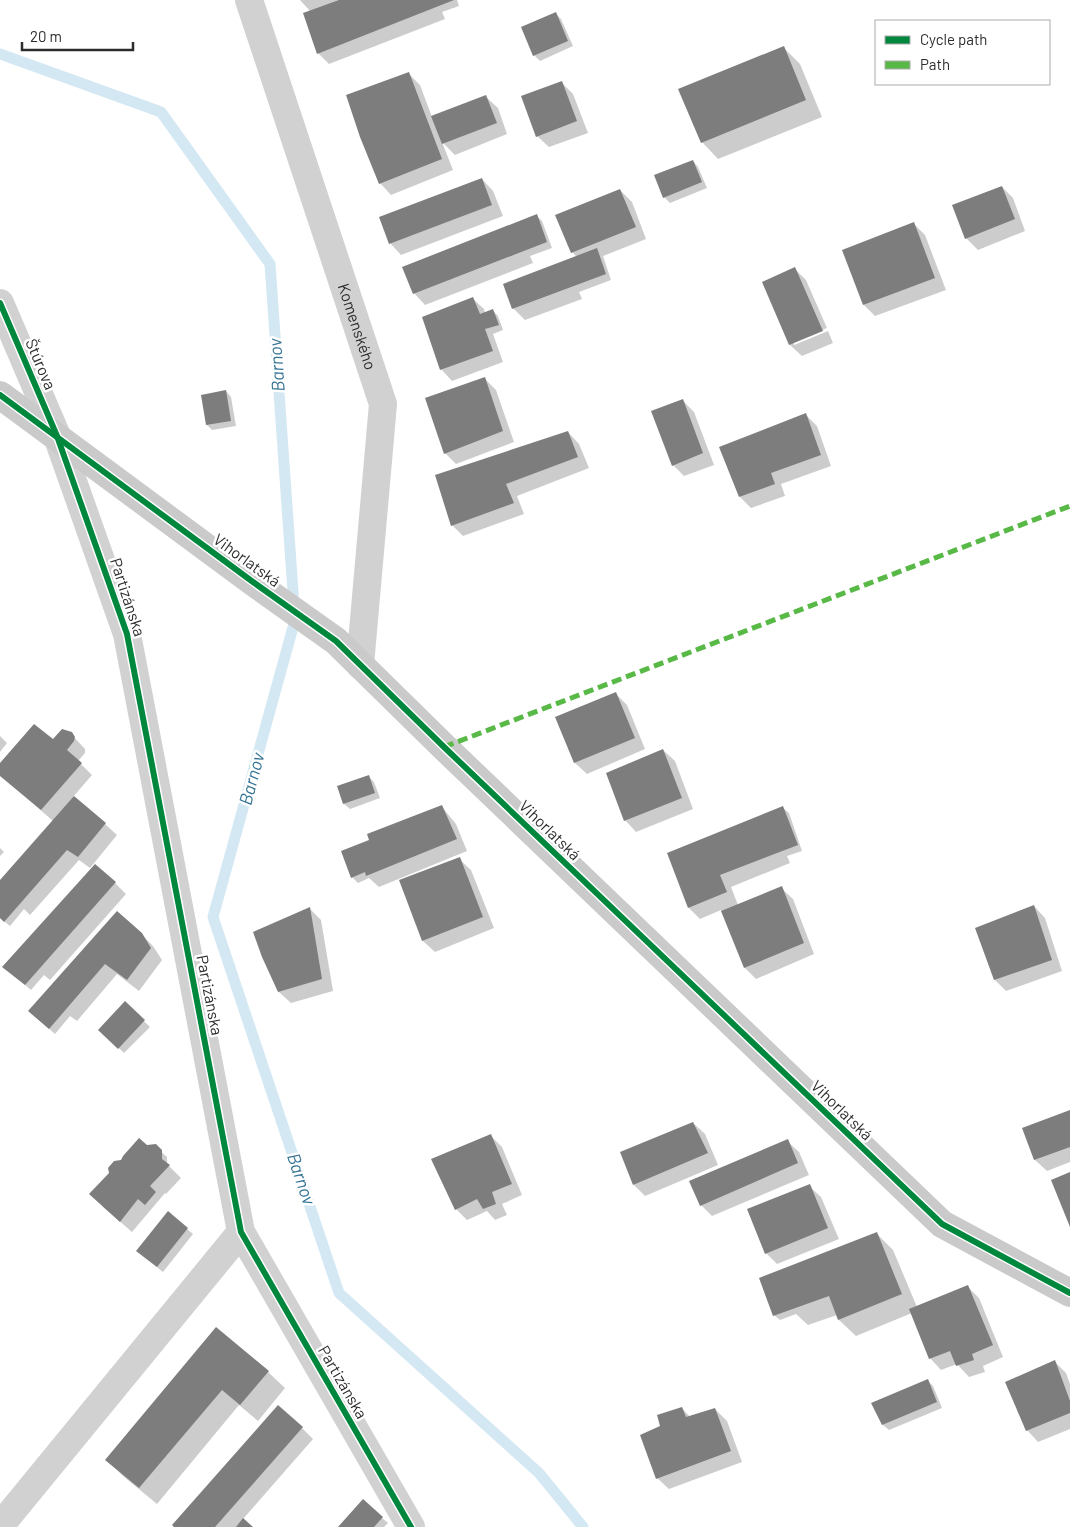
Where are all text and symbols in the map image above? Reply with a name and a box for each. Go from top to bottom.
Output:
scale bar [22,20,134,52]
legend [875,20,1050,85]
text: 20 m [30,27,62,45]
text: Cycle path [920,30,987,48]
text: Path [920,55,950,73]
street label: Komenského [335,281,381,372]
street label: Štúrova [22,335,61,392]
water label: Barnov [263,337,289,392]
street label: Vihorlatská [210,529,284,590]
street label: Partizánska [107,555,150,638]
water label: Barnov [234,749,269,807]
street label: Vihorlatská [516,796,585,864]
street label: Partizánska [193,953,228,1037]
street label: Vihorlatská [808,1076,877,1144]
water label: Barnov [283,1150,321,1208]
street label: Partizánska [315,1342,372,1422]

